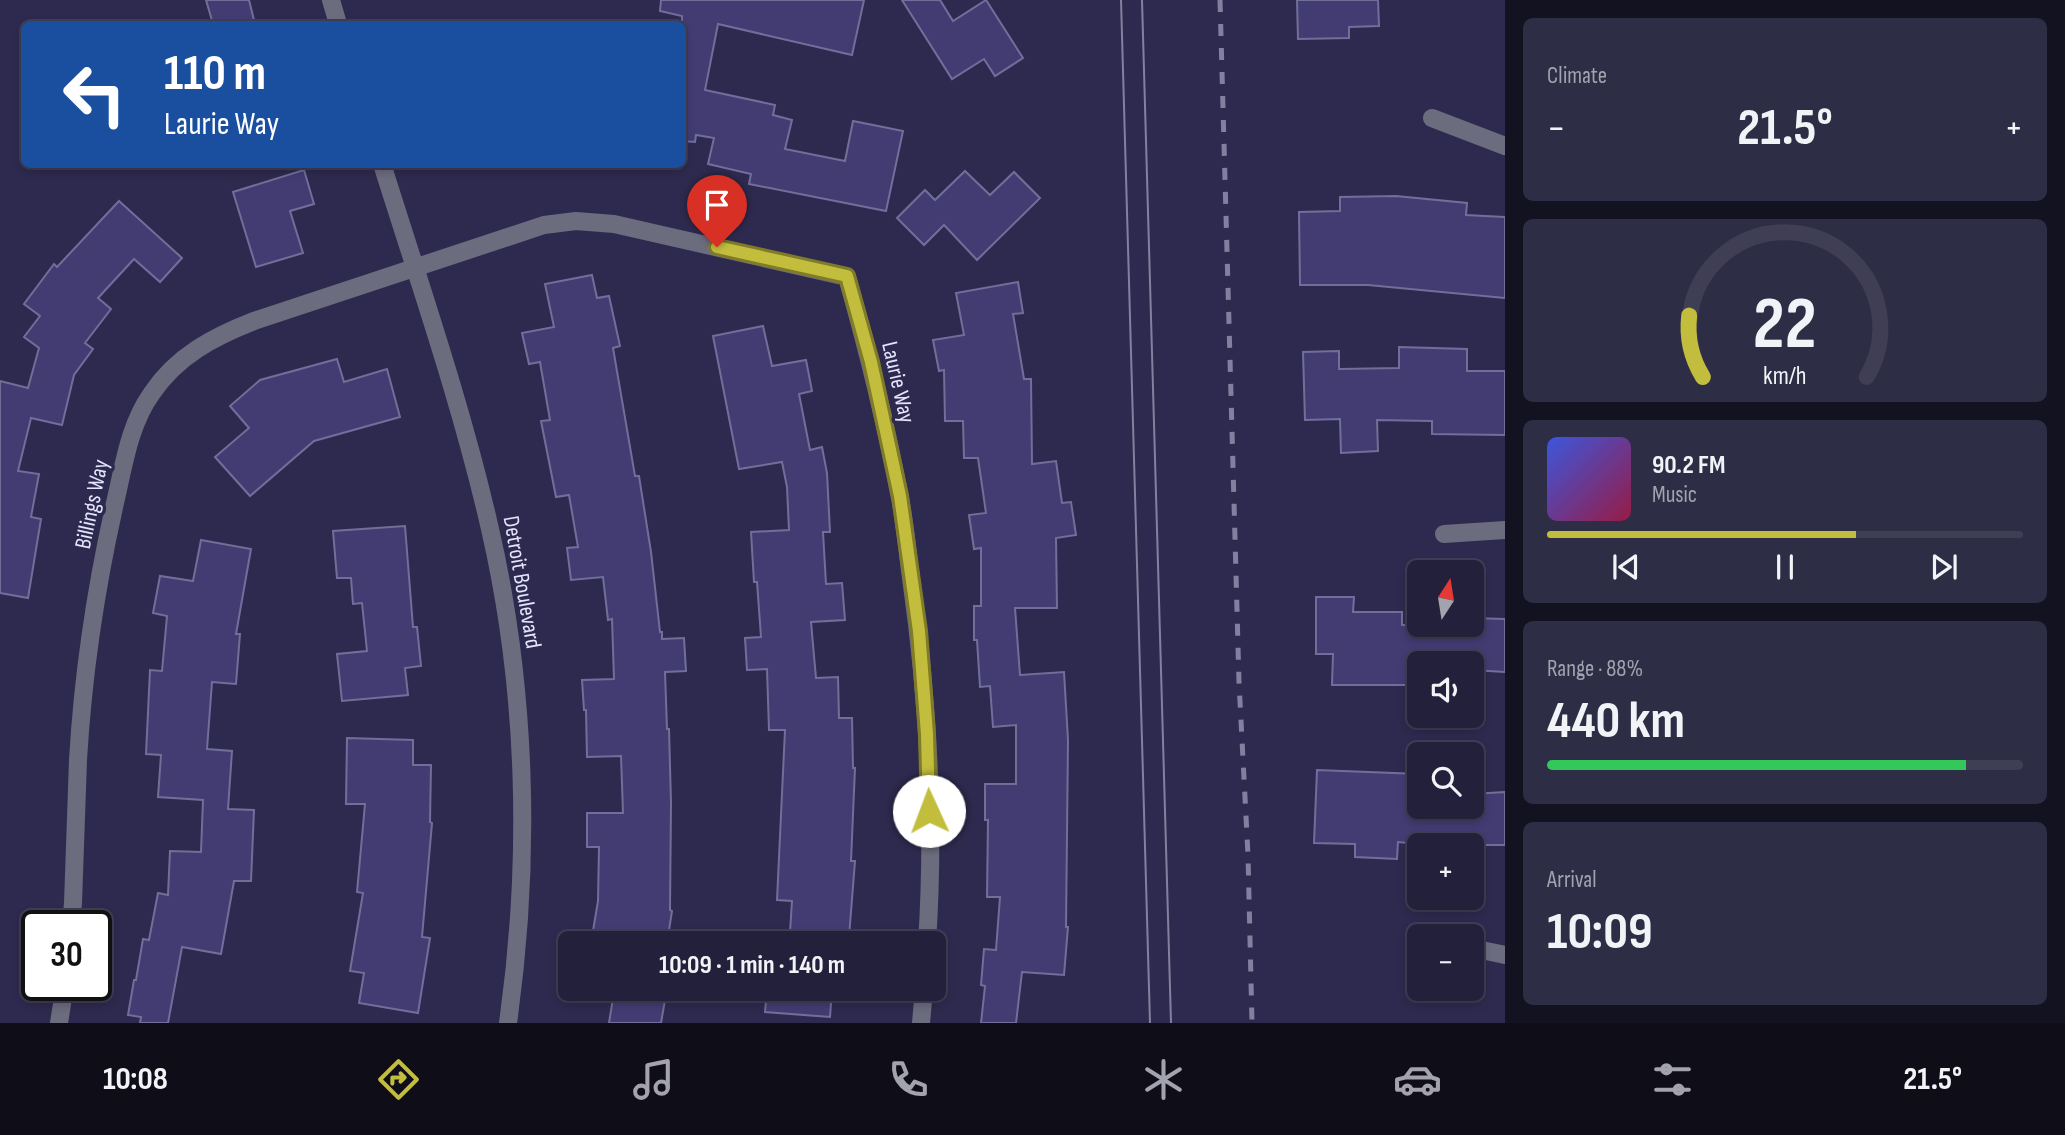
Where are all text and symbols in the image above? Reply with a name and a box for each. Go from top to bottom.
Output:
text: 110 m [164,45,266,104]
icon: left [49,49,140,140]
text: Climate [1547,62,1607,90]
text: 21.5° [1737,97,1833,160]
text: Laurie Way [164,105,279,144]
text: − [1547,106,1566,151]
text: + [2004,106,2023,151]
pin [687,175,747,247]
icon: arrive [698,186,736,224]
text: 22 [1753,281,1817,369]
street label: Laurie Way [875,339,921,426]
text: km/h [1763,360,1807,391]
text: 90.2 FM [1652,450,1725,481]
street label: Billings Way [69,457,115,551]
text: Music [1652,481,1697,509]
street label: Detroit Boulevard [497,514,547,651]
icon: previous [1607,548,1645,586]
icon: pause [1766,548,1804,586]
icon: next [1925,548,1963,586]
north arrow [1407,560,1484,637]
map controls [1407,560,1484,1001]
button: sound [1407,651,1484,728]
text: Range · 88% [1547,655,1643,683]
text: 440 km [1547,690,1685,753]
button: search [1407,742,1484,819]
position arrow [892,774,966,848]
button: + [1407,833,1484,910]
text: Arrival [1547,866,1596,894]
text: 10:09 [1547,901,1653,964]
speed limit sign: 30 [21,910,112,1001]
button: − [1407,924,1484,1001]
text: 10:09 · 1 min · 140 m [659,950,845,981]
icon: directions [374,1055,423,1104]
icon: music [629,1055,678,1104]
icon: phone [884,1055,933,1104]
icon: climate [1139,1055,1188,1104]
icon: car [1393,1055,1442,1104]
icon: filters [1648,1055,1697,1104]
text: 10:08 [103,1060,168,1099]
text: 21.5° [1903,1060,1962,1099]

